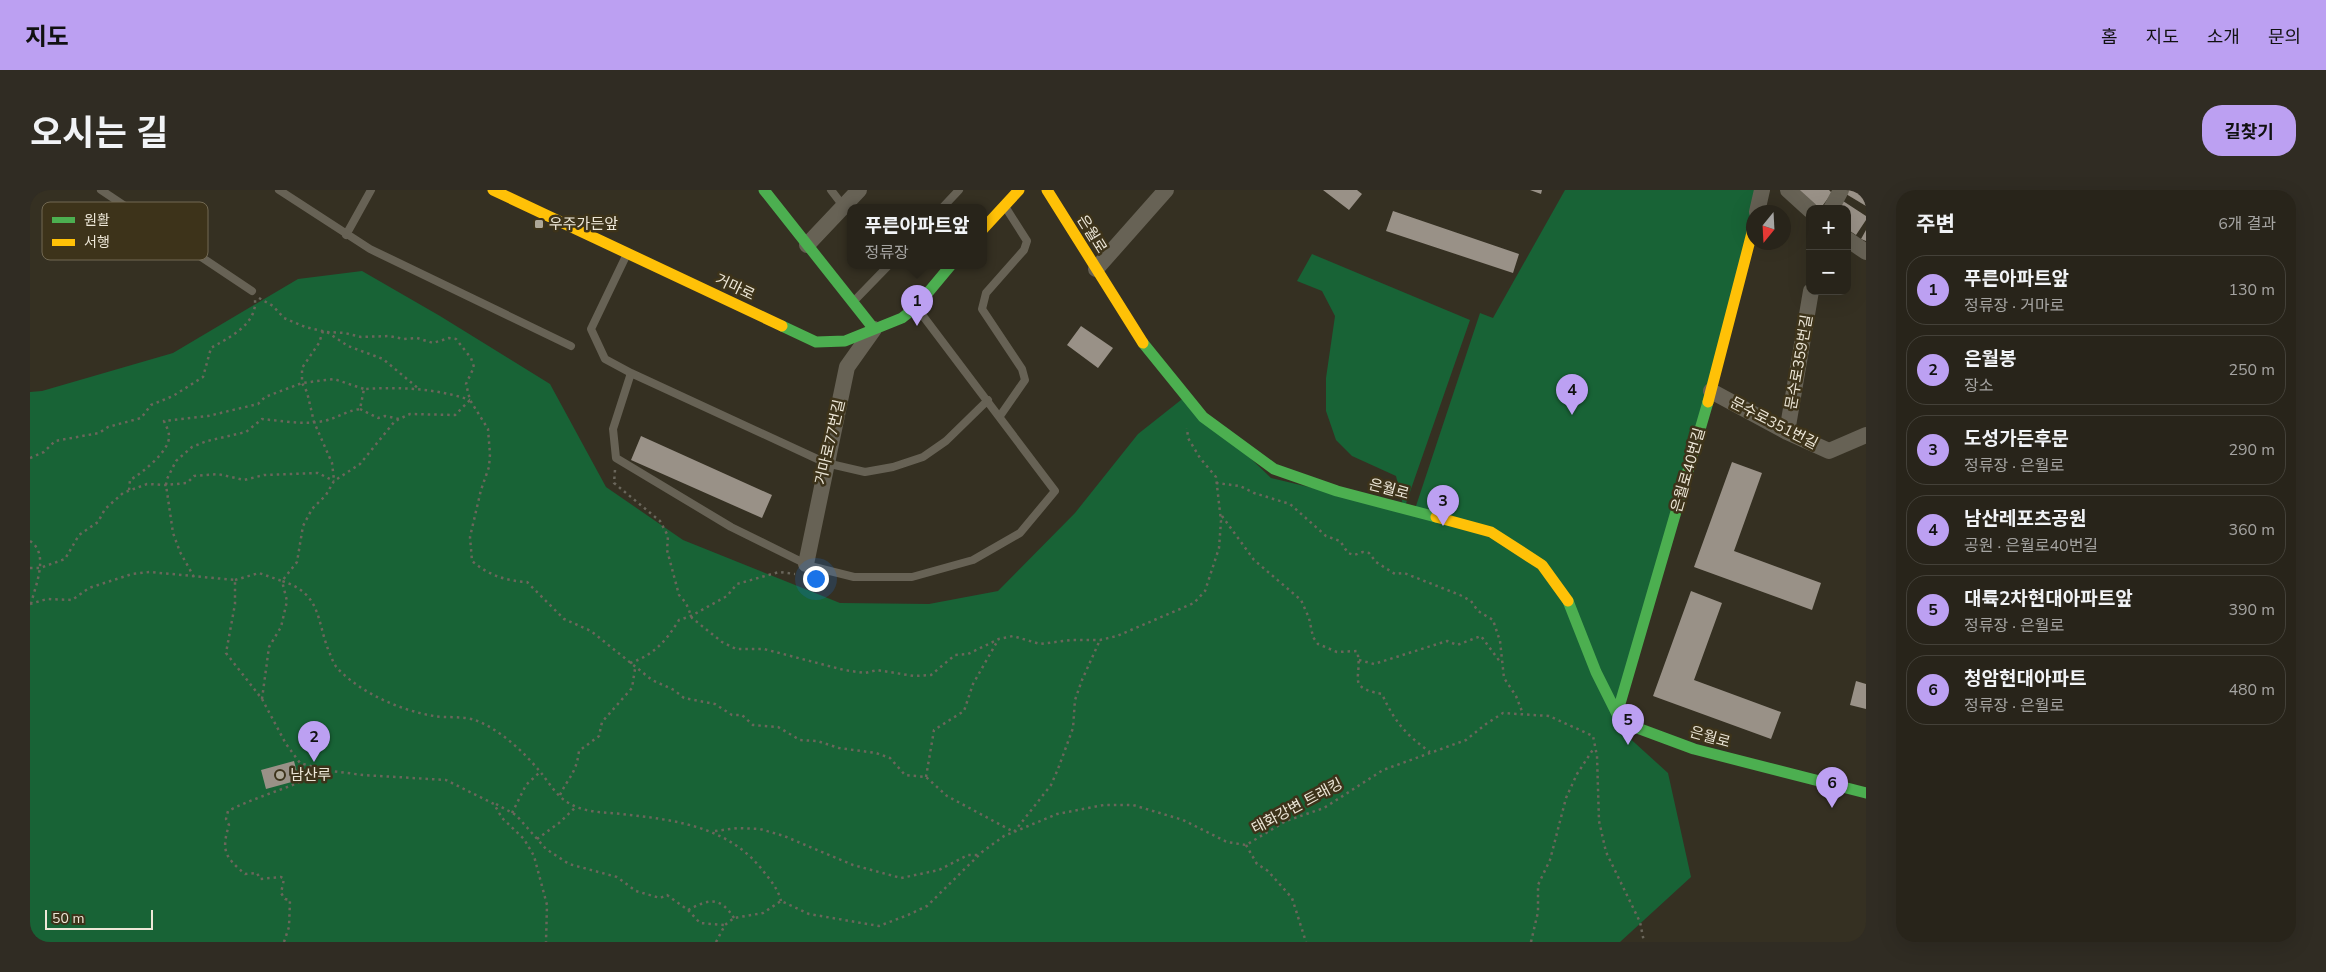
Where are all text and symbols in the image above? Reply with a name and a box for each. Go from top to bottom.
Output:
text: 지도 [25,21,69,53]
text: 홈 [2101,25,2118,49]
text: 지도 [2146,25,2179,49]
text: 소개 [2207,25,2240,49]
text: 문의 [2268,25,2301,49]
button: 길찾기 [2202,105,2296,156]
text: 오시는 길 [30,110,168,157]
legend [42,202,208,260]
popup [847,204,987,269]
north arrow [1746,205,1791,250]
map controls [1806,205,1851,295]
button: + [1806,205,1851,250]
text: 주변 [1916,210,1955,238]
text: 원활 [84,211,110,230]
street label: 은월로 [1073,211,1111,257]
text: 푸른아파트앞 [865,213,969,239]
text: 6개 결과 [2218,213,2276,235]
place label: 우주가든앞 [549,214,618,234]
marker: 우주가든앞 [533,218,545,230]
text: 서행 [84,233,110,252]
text: 정류장 [865,242,909,264]
button: − [1806,250,1851,295]
text: 푸른아파트앞 [1964,266,2069,292]
street label: 거마로 [712,269,758,305]
text: 1 [1928,279,1938,301]
text: 130 m [2228,279,2275,301]
pin: 1 [901,285,933,326]
text: 정류장 · 거마로 [1964,295,2064,317]
street label: 문수로359번길 [1781,313,1817,411]
text: 은월봉 [1964,346,2016,372]
text: 2 [1928,359,1938,381]
text: 250 m [2228,359,2275,381]
pin: 4 [1556,374,1588,415]
text: 장소 [1964,375,1993,397]
street label: 문수로351번길 [1727,392,1821,454]
street label: 거마로77번길 [810,397,850,487]
street label: 은월로40번길 [1666,425,1710,515]
text: 도성가든후문 [1964,426,2069,452]
text: 3 [1928,439,1938,461]
text: 290 m [2228,439,2275,461]
text: 정류장 · 은월로 [1964,455,2064,477]
street label: 은월로 [1366,474,1412,504]
pin: 3 [1427,485,1459,526]
text: 남산레포츠공원 [1964,506,2086,532]
text: 4 [1928,519,1938,541]
text: 360 m [2228,519,2275,541]
text: 공원 · 은월로40번길 [1964,535,2098,557]
your location [803,566,829,592]
text: 대륙2차현대아파트앞 [1964,586,2133,612]
text: 5 [1928,599,1938,621]
text: 390 m [2228,599,2275,621]
text: 정류장 · 은월로 [1964,615,2064,637]
text: 청암현대아파트 [1964,666,2086,692]
text: 6 [1928,679,1938,701]
text: 480 m [2228,679,2275,701]
text: 정류장 · 은월로 [1964,695,2064,717]
pin: 5 [1612,704,1644,745]
pin: 2 [298,721,330,762]
street label: 은월로 [1687,722,1733,752]
place label: 남산루 [290,765,331,785]
pin: 6 [1816,767,1848,808]
marker: 남산루 [274,769,286,781]
street label: 태화강변 트래킹 [1248,774,1346,838]
scale bar [45,907,152,930]
text: 50 m [52,909,84,928]

